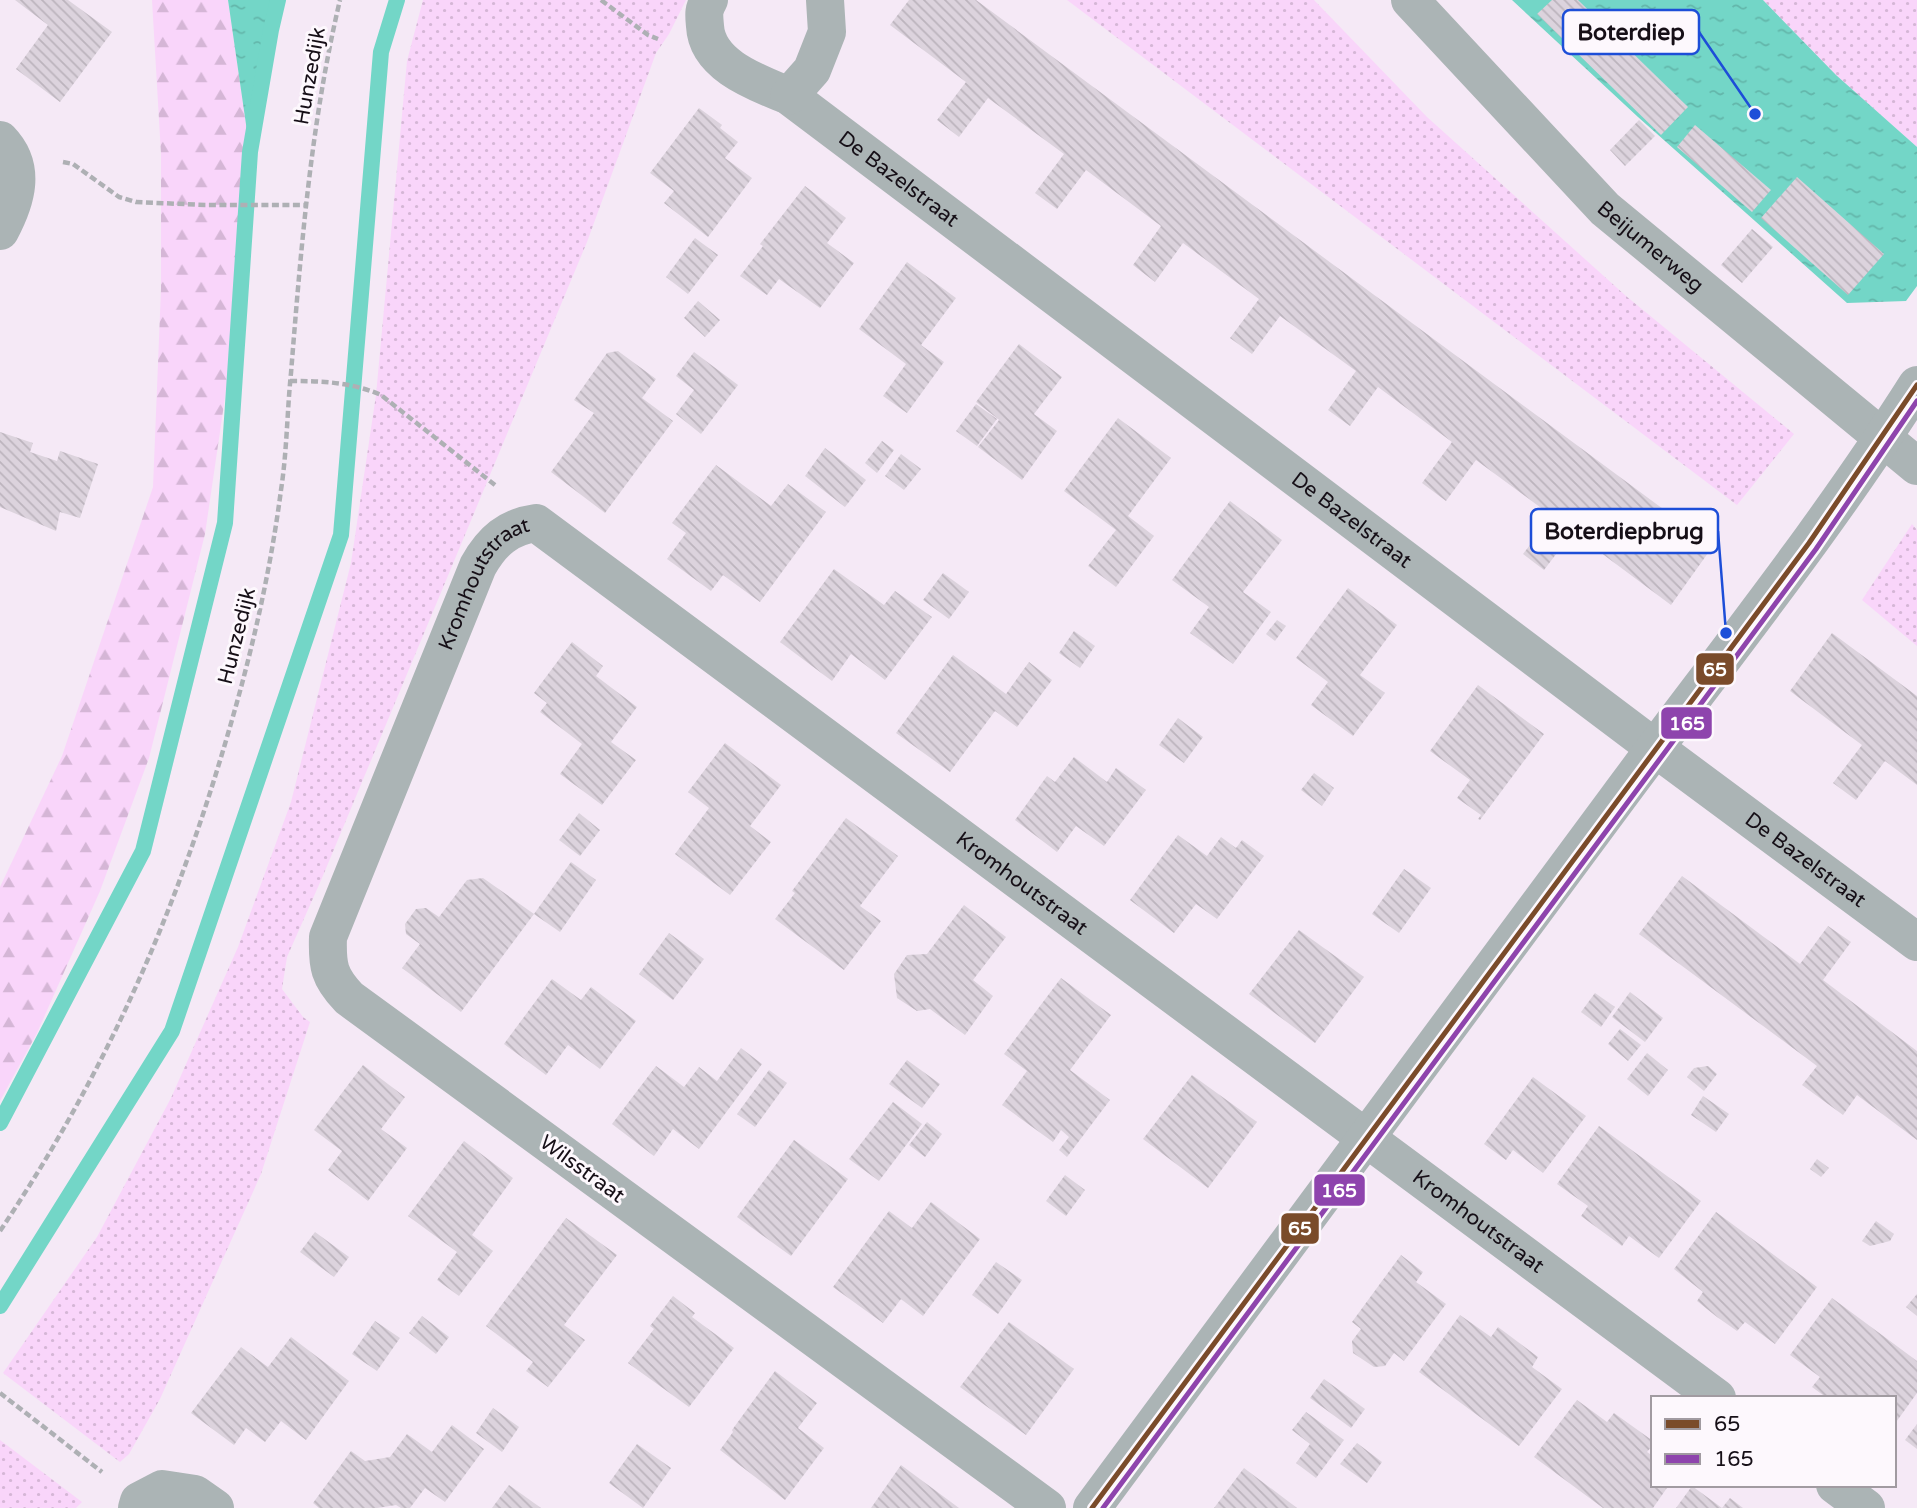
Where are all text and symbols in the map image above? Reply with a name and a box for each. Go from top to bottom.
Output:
callout: Boterdiep [1563,10,1699,54]
text: Boterdiep [1577,19,1685,47]
street label: Hunzedijk [289,25,331,127]
street label: De Bazelstraat [834,125,964,232]
street label: Beijumerweg [1592,195,1709,298]
street label: De Bazelstraat [1287,466,1417,573]
callout: Boterdiepbrug [1531,509,1718,553]
street label: Kromhoutstraat [433,512,532,654]
text: Boterdiepbrug [1544,518,1704,546]
street label: Hunzedijk [213,585,261,687]
line badge: 65 [1695,652,1735,686]
text: 65 [1703,659,1727,681]
line badge: 165 [1660,706,1713,740]
text: 165 [1669,713,1705,735]
street label: De Bazelstraat [1740,807,1871,913]
street label: Kromhoutstraat [951,826,1093,940]
street label: Wilsstraat [535,1130,629,1208]
street label: Kromhoutstraat [1408,1164,1549,1278]
line badge: 165 [1313,1173,1366,1207]
text: 165 [1321,1180,1357,1202]
line badge: 65 [1280,1212,1320,1245]
text: 65 [1288,1218,1312,1240]
legend [1651,1396,1896,1487]
text: 65 [1714,1412,1740,1437]
text: 165 [1714,1447,1754,1472]

